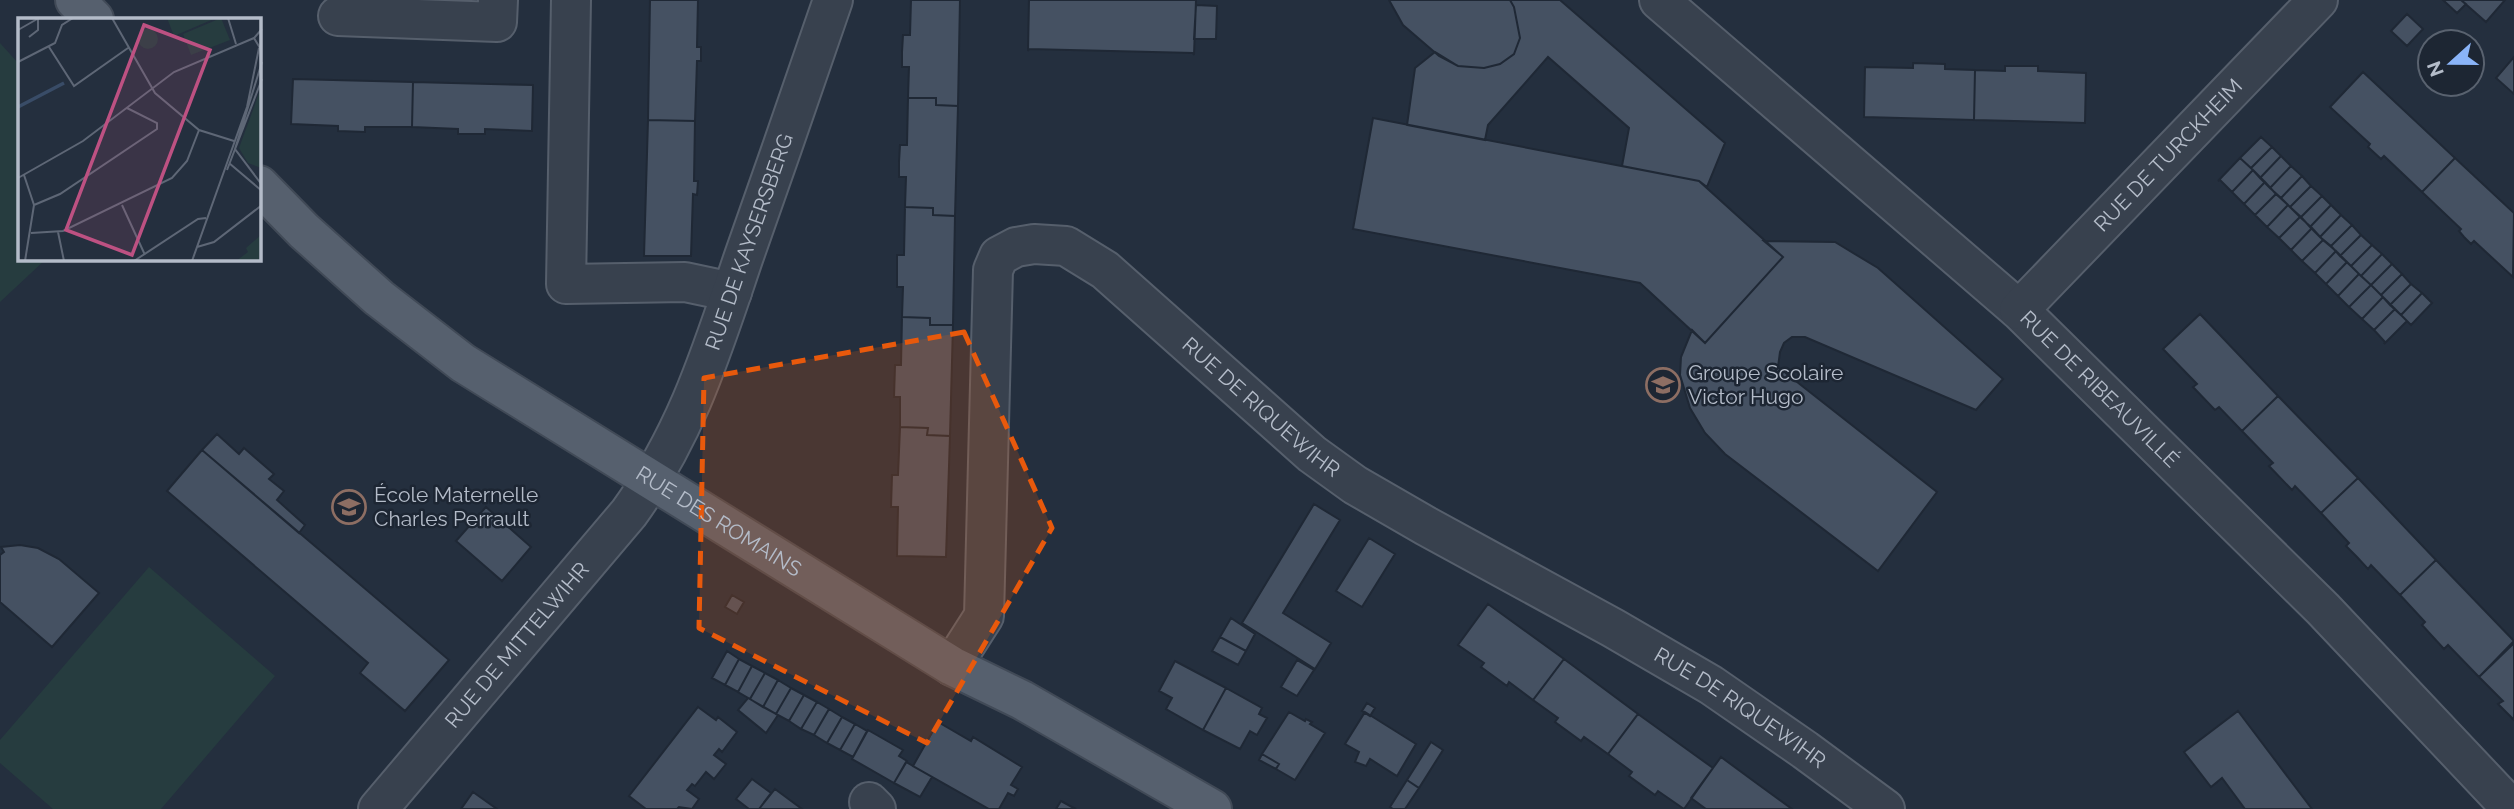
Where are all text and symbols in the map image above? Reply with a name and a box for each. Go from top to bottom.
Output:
inset map [18,18,261,261]
north arrow [2416,28,2486,98]
text: N [2422,58,2448,80]
street label: RUE DE TURCKHEIM [2089,73,2247,236]
street label: RUE DE KAYSERSBERG [700,130,798,353]
street label: RUE DE RIBEAUVILLÉ [2015,305,2185,472]
street label: RUE DE RIQUEWIHR [1177,332,1345,482]
place label: Groupe Scolaire Victor Hugo [1688,360,1843,409]
school or university icon: Groupe Scolaire Victor Hugo [1644,366,1682,404]
street label: RUE DES ROMAINS [632,460,807,582]
place label: École Maternelle Charles Perrault [374,482,538,531]
school or university icon: École Maternelle Charles Perrault [330,488,368,526]
street label: RUE DE MITTELWIHR [439,557,594,733]
street label: RUE DE RIQUEWIHR [1650,642,1831,773]

